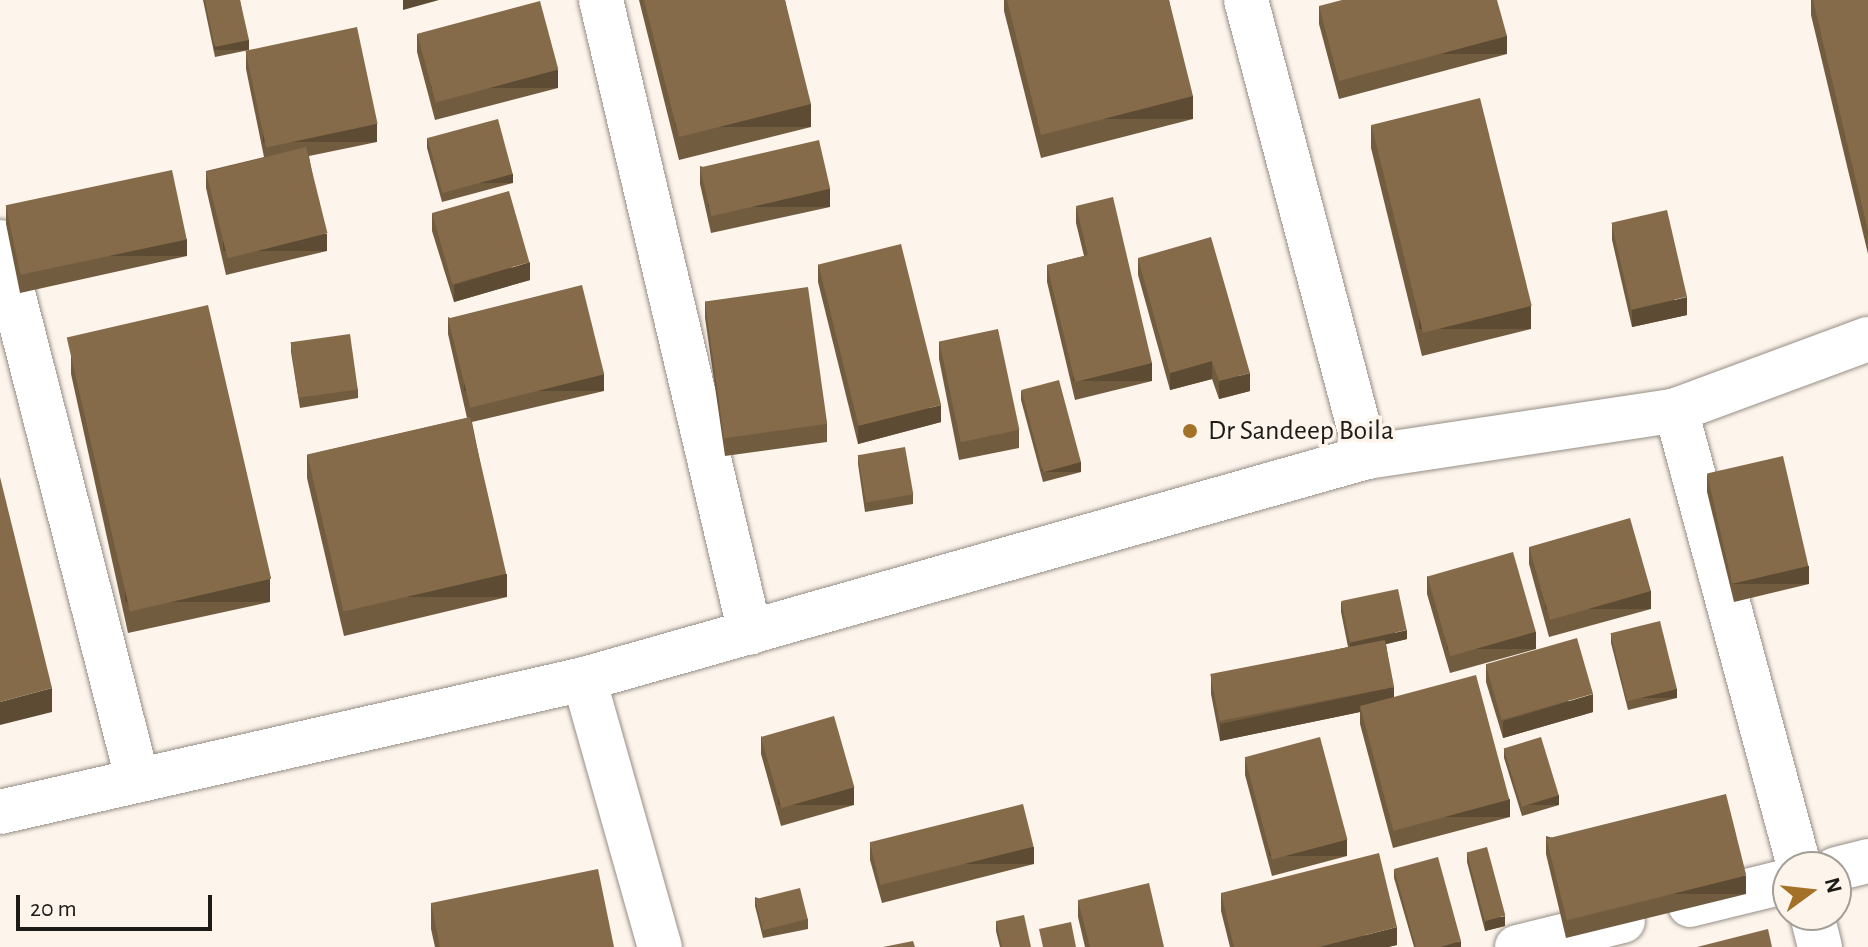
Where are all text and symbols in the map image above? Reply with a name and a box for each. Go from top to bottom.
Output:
place label: Dr Sandeep Boila [1208,414,1394,448]
marker: Dr Sandeep Boila [1179,420,1201,442]
north arrow [1772,851,1852,931]
text: N [1821,875,1846,896]
scale bar [20,879,216,929]
text: 20 m [30,897,77,921]

